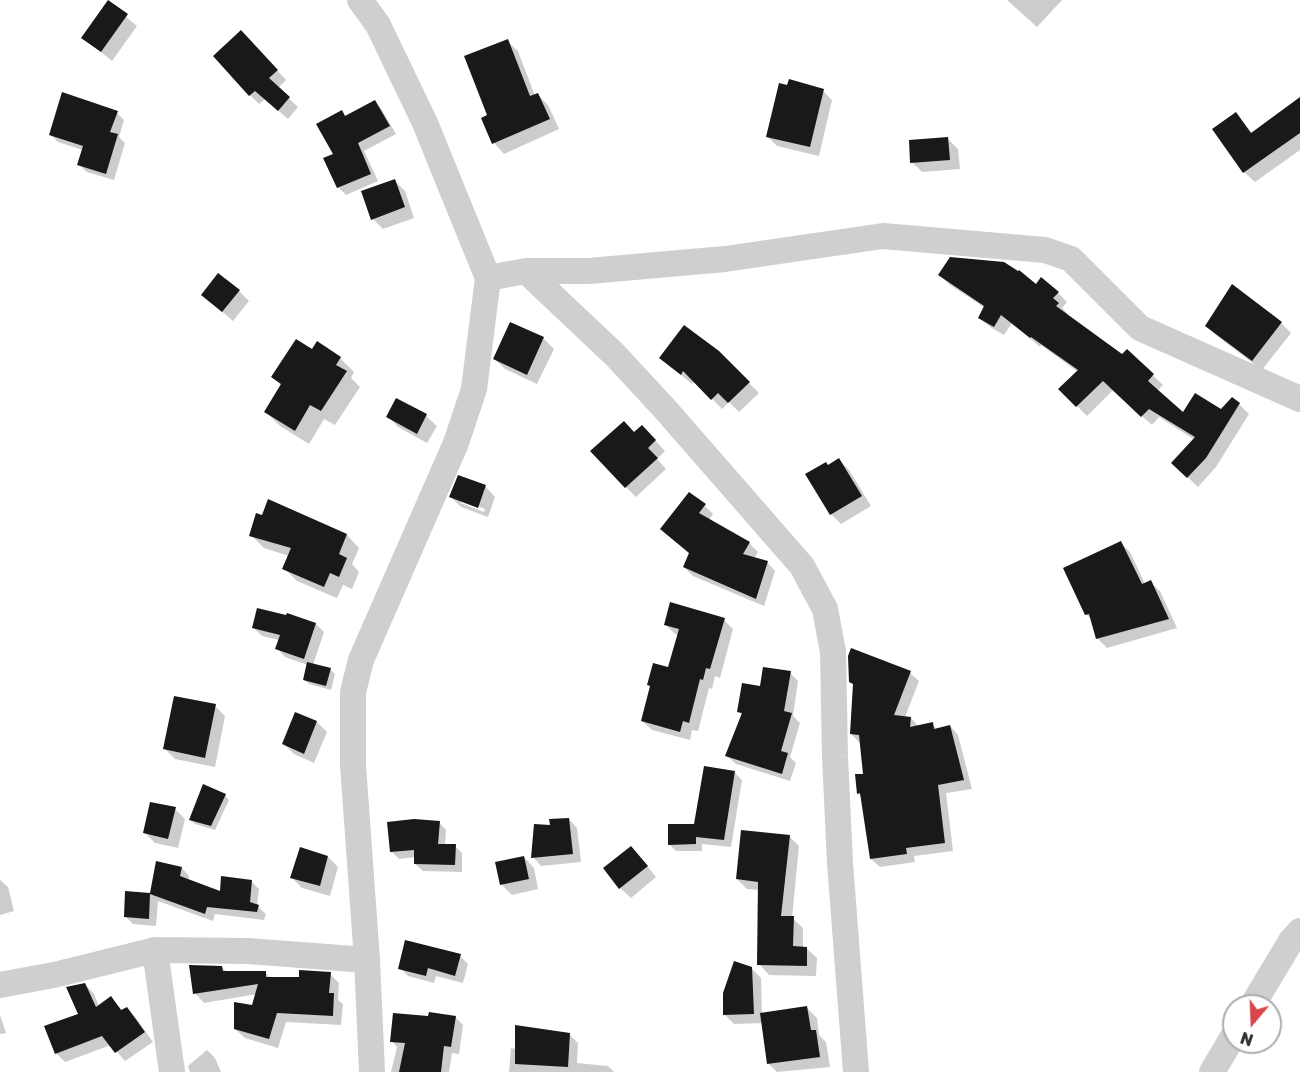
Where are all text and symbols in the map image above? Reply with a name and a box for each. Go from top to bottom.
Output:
north arrow [1222,994,1282,1054]
text: N [1238,1028,1256,1051]

